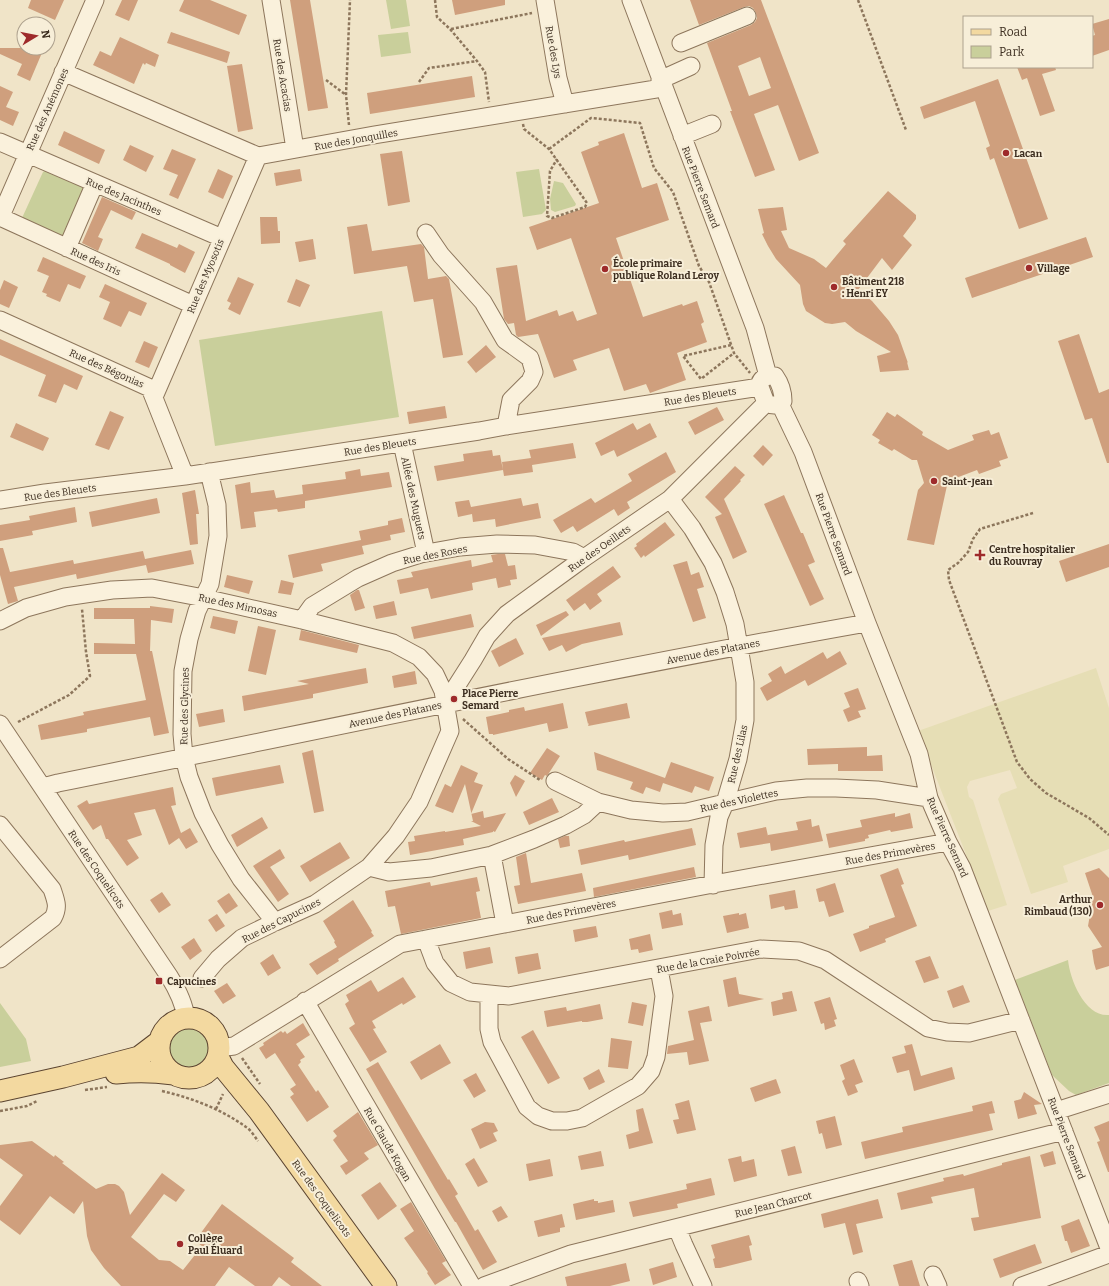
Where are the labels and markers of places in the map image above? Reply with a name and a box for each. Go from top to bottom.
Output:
marker: Lacan [1001,148,1011,158]
place label: Lacan [1014,148,1043,160]
place label: École primaire publique Roland Leroy [613,256,719,282]
marker: Village [1024,263,1034,273]
place label: Village [1037,263,1070,275]
marker: École primaire publique Roland Leroy [600,264,610,274]
place label: Bâtiment 218 : Henri EY [842,275,904,300]
marker: Bâtiment 218 : Henri EY [829,282,839,292]
marker: Saint-Jean [929,476,939,486]
place label: Saint-Jean [942,476,993,488]
place label: Centre hospitalier du Rouvray [989,544,1075,568]
marker: Centre hospitalier du Rouvray [974,549,986,561]
place label: Place Pierre Semard [462,688,519,712]
marker: Place Pierre Semard [449,694,459,704]
place label: Arthur Rimbaud (130) [1024,894,1092,918]
marker: Arthur Rimbaud (130) [1095,900,1105,910]
marker: Capucines [154,976,164,986]
place label: Capucines [167,976,216,988]
place label: Collège Paul Éluard [188,1232,242,1257]
marker: Collège Paul Éluard [175,1239,185,1249]

